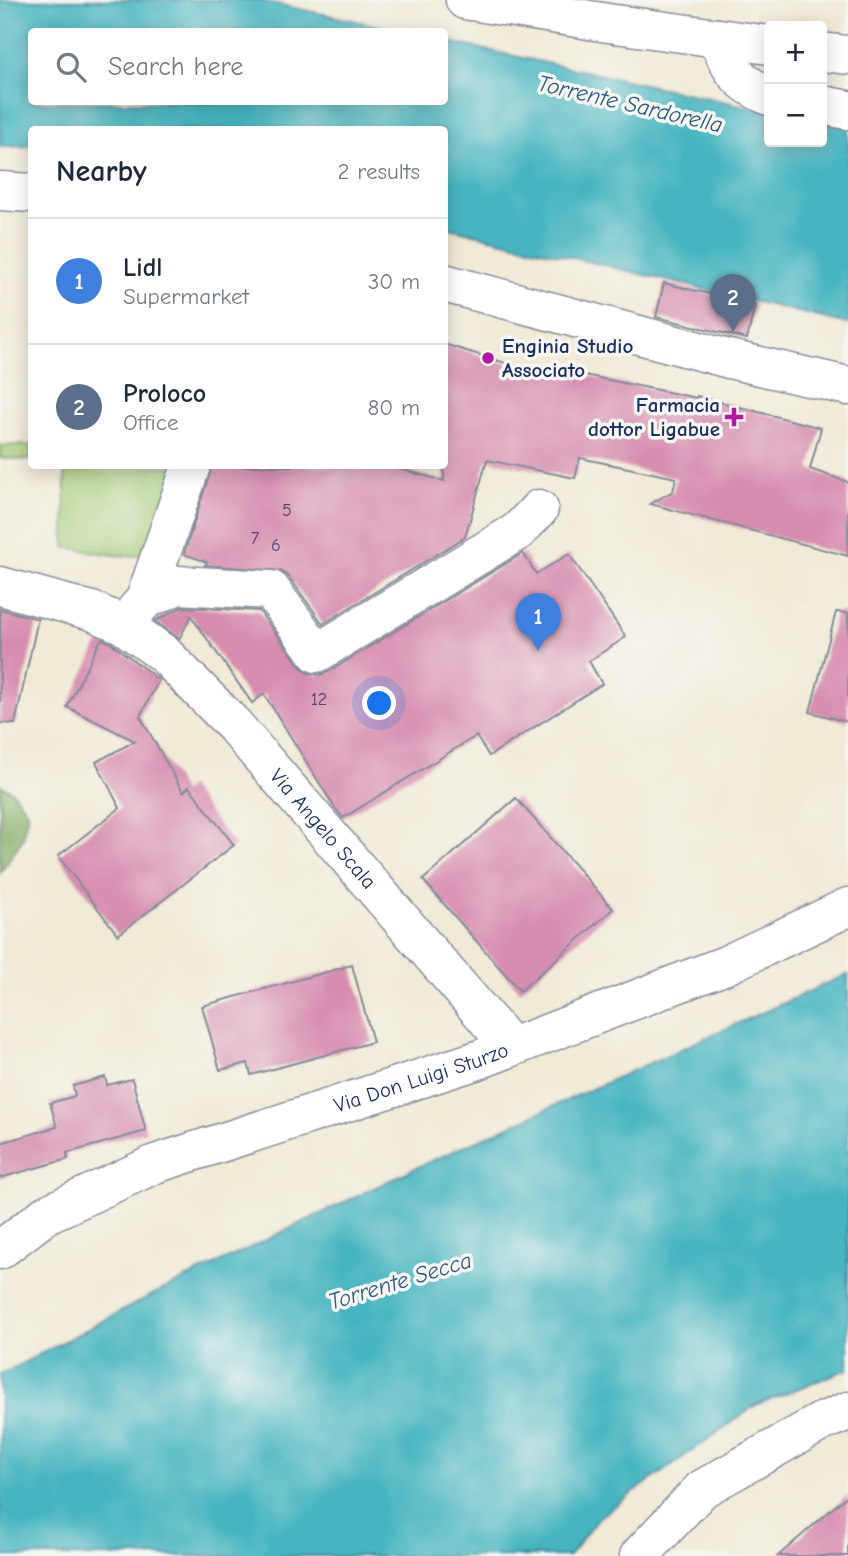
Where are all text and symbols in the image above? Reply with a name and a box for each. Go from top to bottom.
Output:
map controls [764,21,827,147]
button: + [764,21,827,84]
search box [28,28,448,105]
icon: search [52,48,90,86]
text: Search here [108,52,243,82]
water label: Torrente Sardorella [535,70,725,138]
button: − [764,84,827,147]
text: Nearby [56,154,147,189]
text: 2 results [338,158,420,185]
text: Lidl [123,253,162,283]
text: 1 [74,268,84,295]
text: 30 m [368,268,420,295]
pin: 2 [710,274,756,332]
text: Supermarket [123,283,249,310]
place label: Enginia Studio Associato [502,334,633,382]
marker: Enginia Studio Associato [480,350,496,366]
text: Proloco [123,379,206,409]
place label: Farmacia dottor Ligabue [588,393,720,441]
text: 2 [73,394,85,421]
text: 80 m [367,394,420,421]
text: Office [123,409,178,436]
marker: Farmacia dottor Ligabue [726,409,742,425]
house number: 5 [282,500,292,521]
house number: 7 [251,528,260,549]
house number: 6 [271,535,281,556]
pin: 1 [515,593,561,651]
your location [362,686,396,720]
house number: 12 [311,689,327,710]
street label: Via Angelo Scala [265,764,381,893]
street label: Via Don Luigi Sturzo [331,1038,512,1118]
water label: Torrente Secca [325,1246,475,1316]

